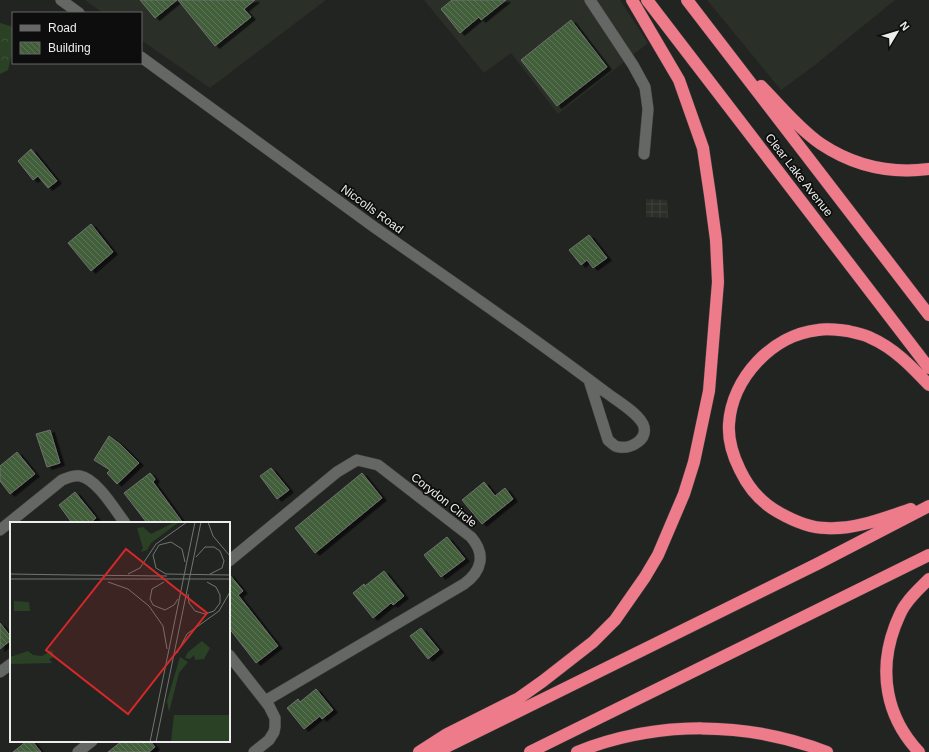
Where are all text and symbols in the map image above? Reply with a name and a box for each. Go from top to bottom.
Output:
legend [12,12,142,64]
north arrow [877,12,917,52]
text: N [898,19,912,33]
text: Road [48,21,77,35]
text: Building [48,41,91,55]
street label: Clear Lake Avenue [762,131,836,219]
street label: Niccolls Road [338,182,406,236]
street label: Corydon Circle [408,470,480,530]
inset map [10,522,230,742]

